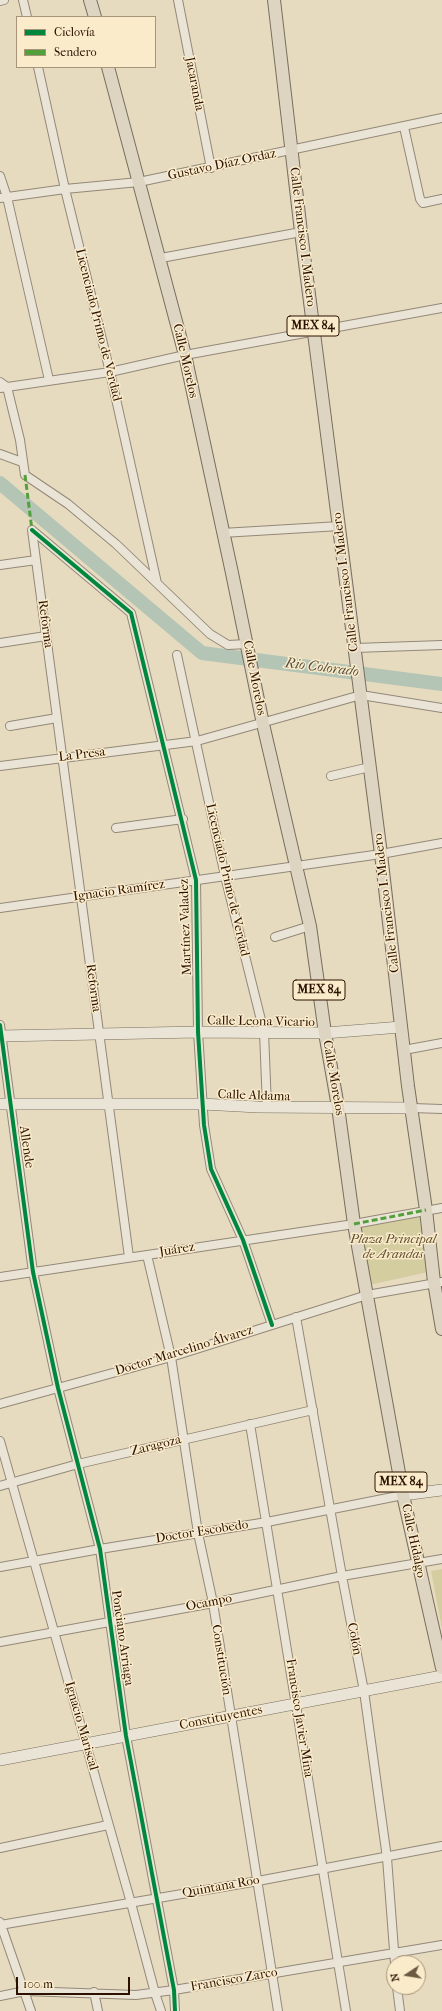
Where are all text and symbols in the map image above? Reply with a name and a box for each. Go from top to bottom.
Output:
legend [16,16,156,68]
text: Ciclovía [54,25,95,39]
text: Sendero [54,45,97,59]
street label: Jacaranda [181,56,207,112]
street label: Gustavo Díaz Ordaz [166,146,278,184]
street label: Calle Francisco I. Madero [286,166,318,308]
street label: Licenciado Primo de Verdad [71,247,125,403]
road number: MEX 84 [287,316,339,336]
street label: Calle Morelos [169,322,201,400]
street label: Calle Francisco I. Madero [330,511,362,653]
street label: Reforma [34,599,56,649]
street label: Calle Morelos [239,639,269,717]
water label: Rio Colorado [284,655,360,681]
street label: La Presa [58,744,106,766]
street label: Licenciado Primo de Verdad [202,802,252,958]
street label: Calle Francisco I. Madero [371,832,403,974]
street label: Ignacio Ramírez [72,877,166,905]
street label: Martínez Valadez [177,878,195,976]
street label: Reforma [82,963,104,1013]
road number: MEX 84 [293,980,345,1000]
street label: Calle Leona Vicario [207,1013,315,1031]
street label: Calle Morelos [319,1039,347,1117]
street label: Calle Aldama [217,1087,291,1105]
street label: Allende [15,1125,37,1169]
park label: Plaza Principal de Arandas [350,1232,436,1263]
street label: Juárez [158,1240,196,1260]
street label: Doctor Marcelino Álvarez [113,1323,255,1379]
street label: Zaragoza [129,1432,183,1460]
road number: MEX 84 [375,1472,427,1492]
street label: Calle Hidalgo [398,1503,428,1579]
street label: Doctor Escobedo [155,1517,249,1547]
street label: Ponciano Arriaga [108,1589,136,1687]
street label: Ocampo [185,1591,233,1615]
street label: Colón [343,1621,365,1657]
street label: Constitución [208,1623,234,1697]
street label: Francisco Javier Mina [282,1657,316,1779]
street label: Ignacio Mariscal [61,1680,101,1772]
street label: Constituyentes [178,1702,264,1734]
street label: Quintana Roo [181,1873,261,1901]
north arrow [386,1955,426,1995]
street label: Francisco Zarco [189,1965,279,1995]
scale bar [18,1969,132,1995]
text: N [388,1972,402,1983]
text: 100 m [23,1977,53,1991]

